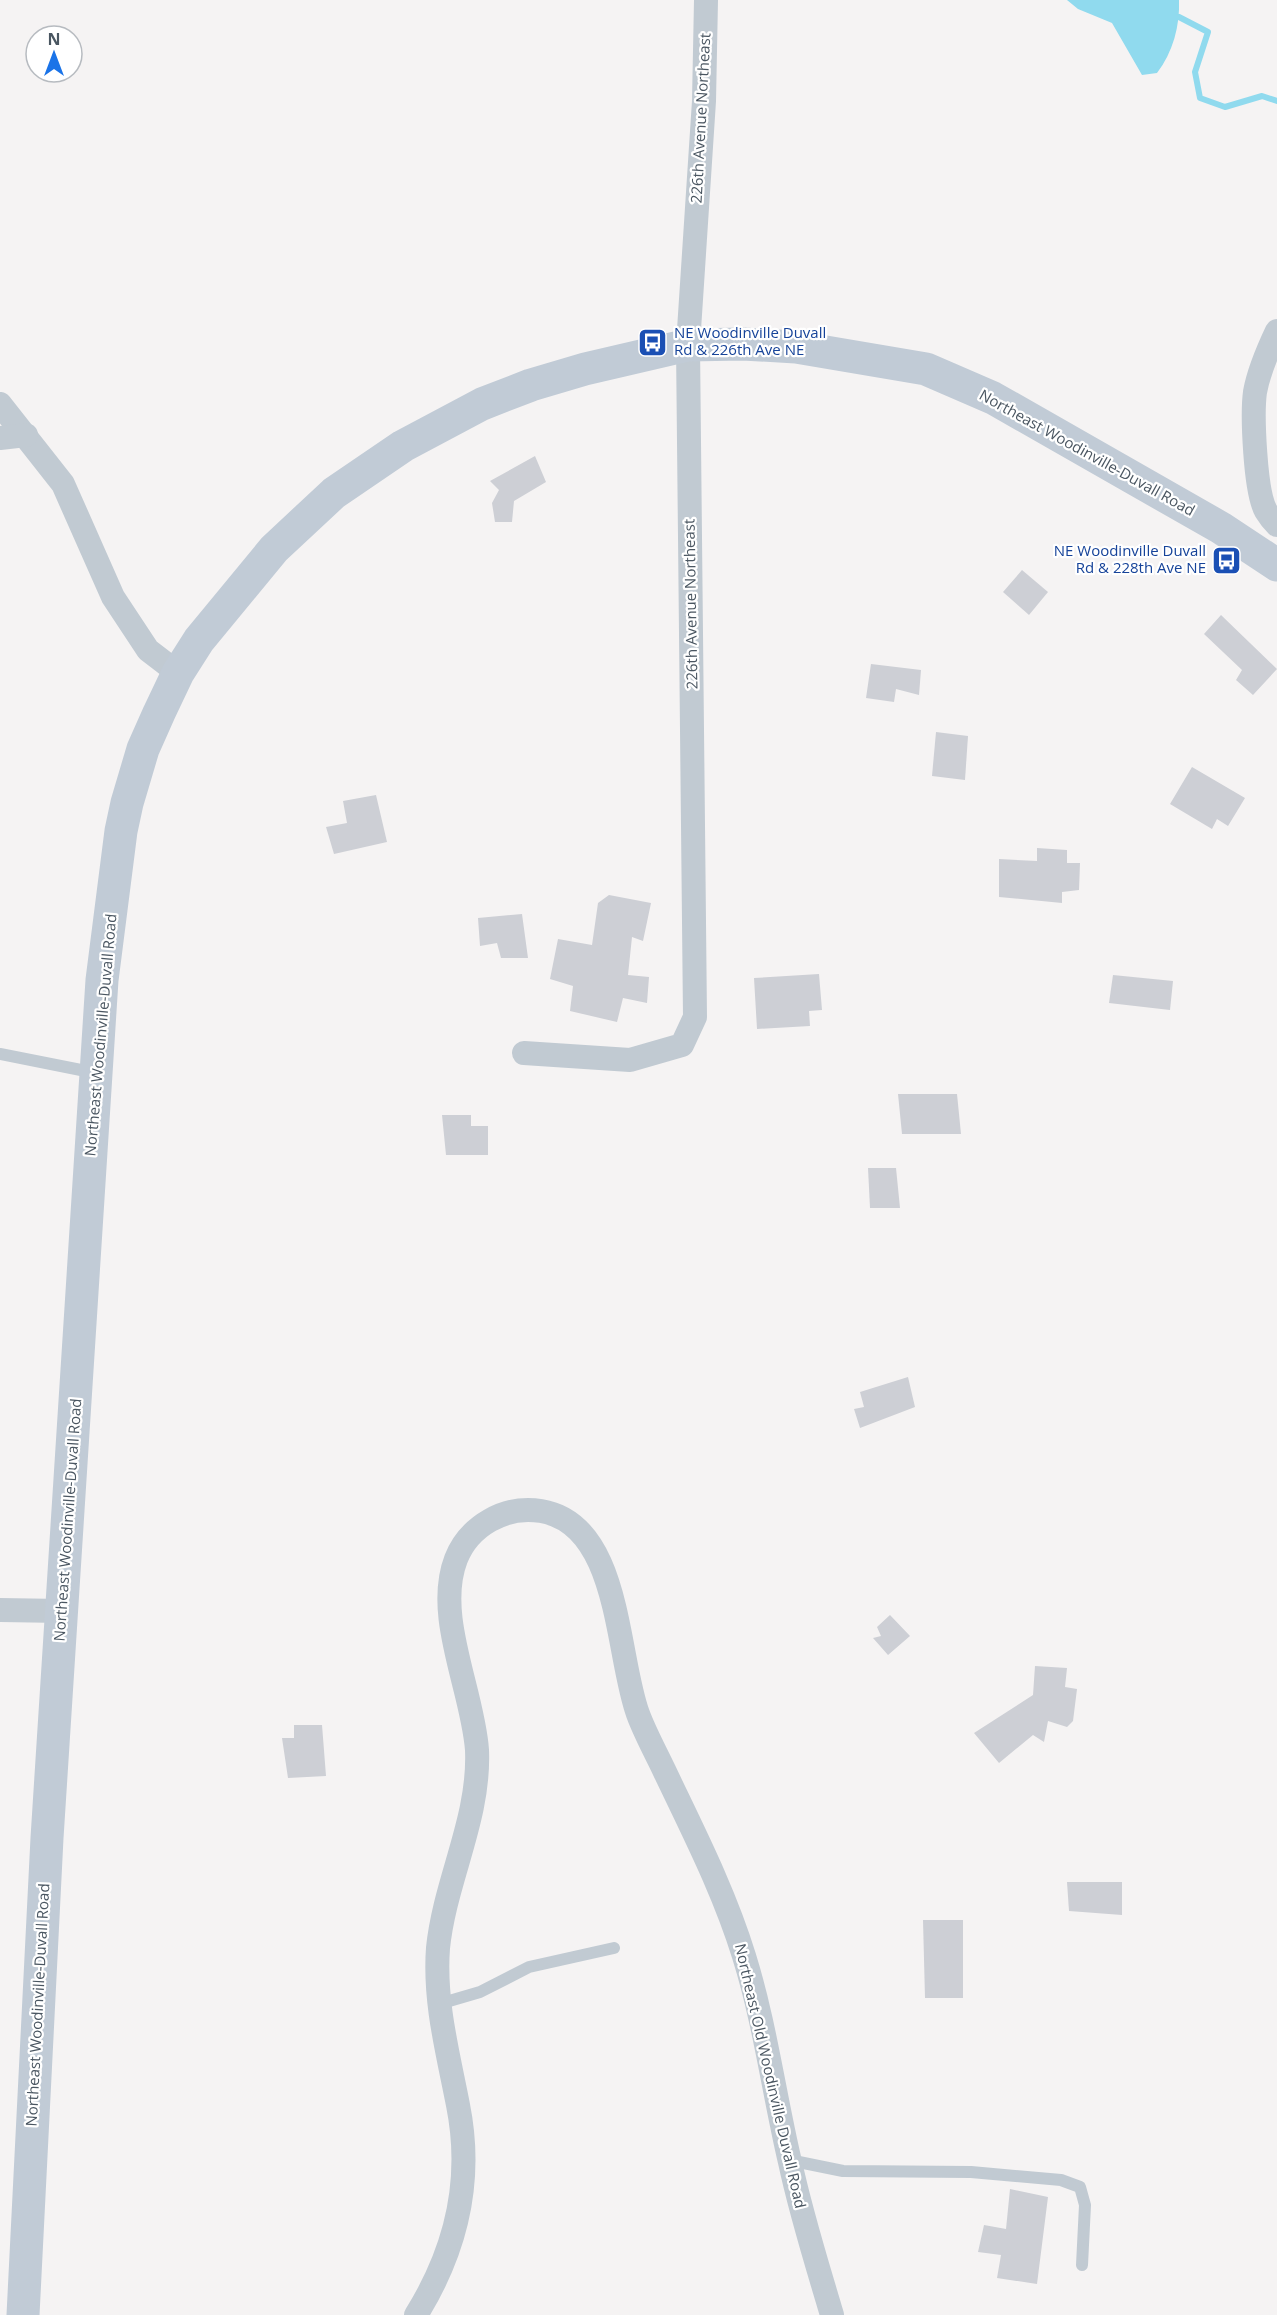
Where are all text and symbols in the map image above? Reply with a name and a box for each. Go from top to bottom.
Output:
north arrow [24,24,84,84]
text: N [47,28,61,50]
street label: 226th Avenue Northeast [686,32,714,204]
place label: NE Woodinville Duvall Rd & 226th Ave NE [674,322,826,359]
bus stop icon: NE Woodinville Duvall Rd & 226th Ave NE [637,326,669,358]
street label: Northeast Woodinville-Duvall Road [976,384,1199,520]
street label: 226th Avenue Northeast [679,519,701,689]
place label: NE Woodinville Duvall Rd & 228th Ave NE [1054,540,1206,577]
bus stop icon: NE Woodinville Duvall Rd & 228th Ave NE [1211,544,1243,576]
street label: Northeast Woodinville-Duvall Road [79,913,121,1157]
street label: Northeast Woodinville-Duvall Road [49,1398,85,1642]
street label: Northeast Woodinville-Duvall Road [21,1883,53,2127]
street label: Northeast Old Woodinville Duvall Road [731,1941,811,2210]

